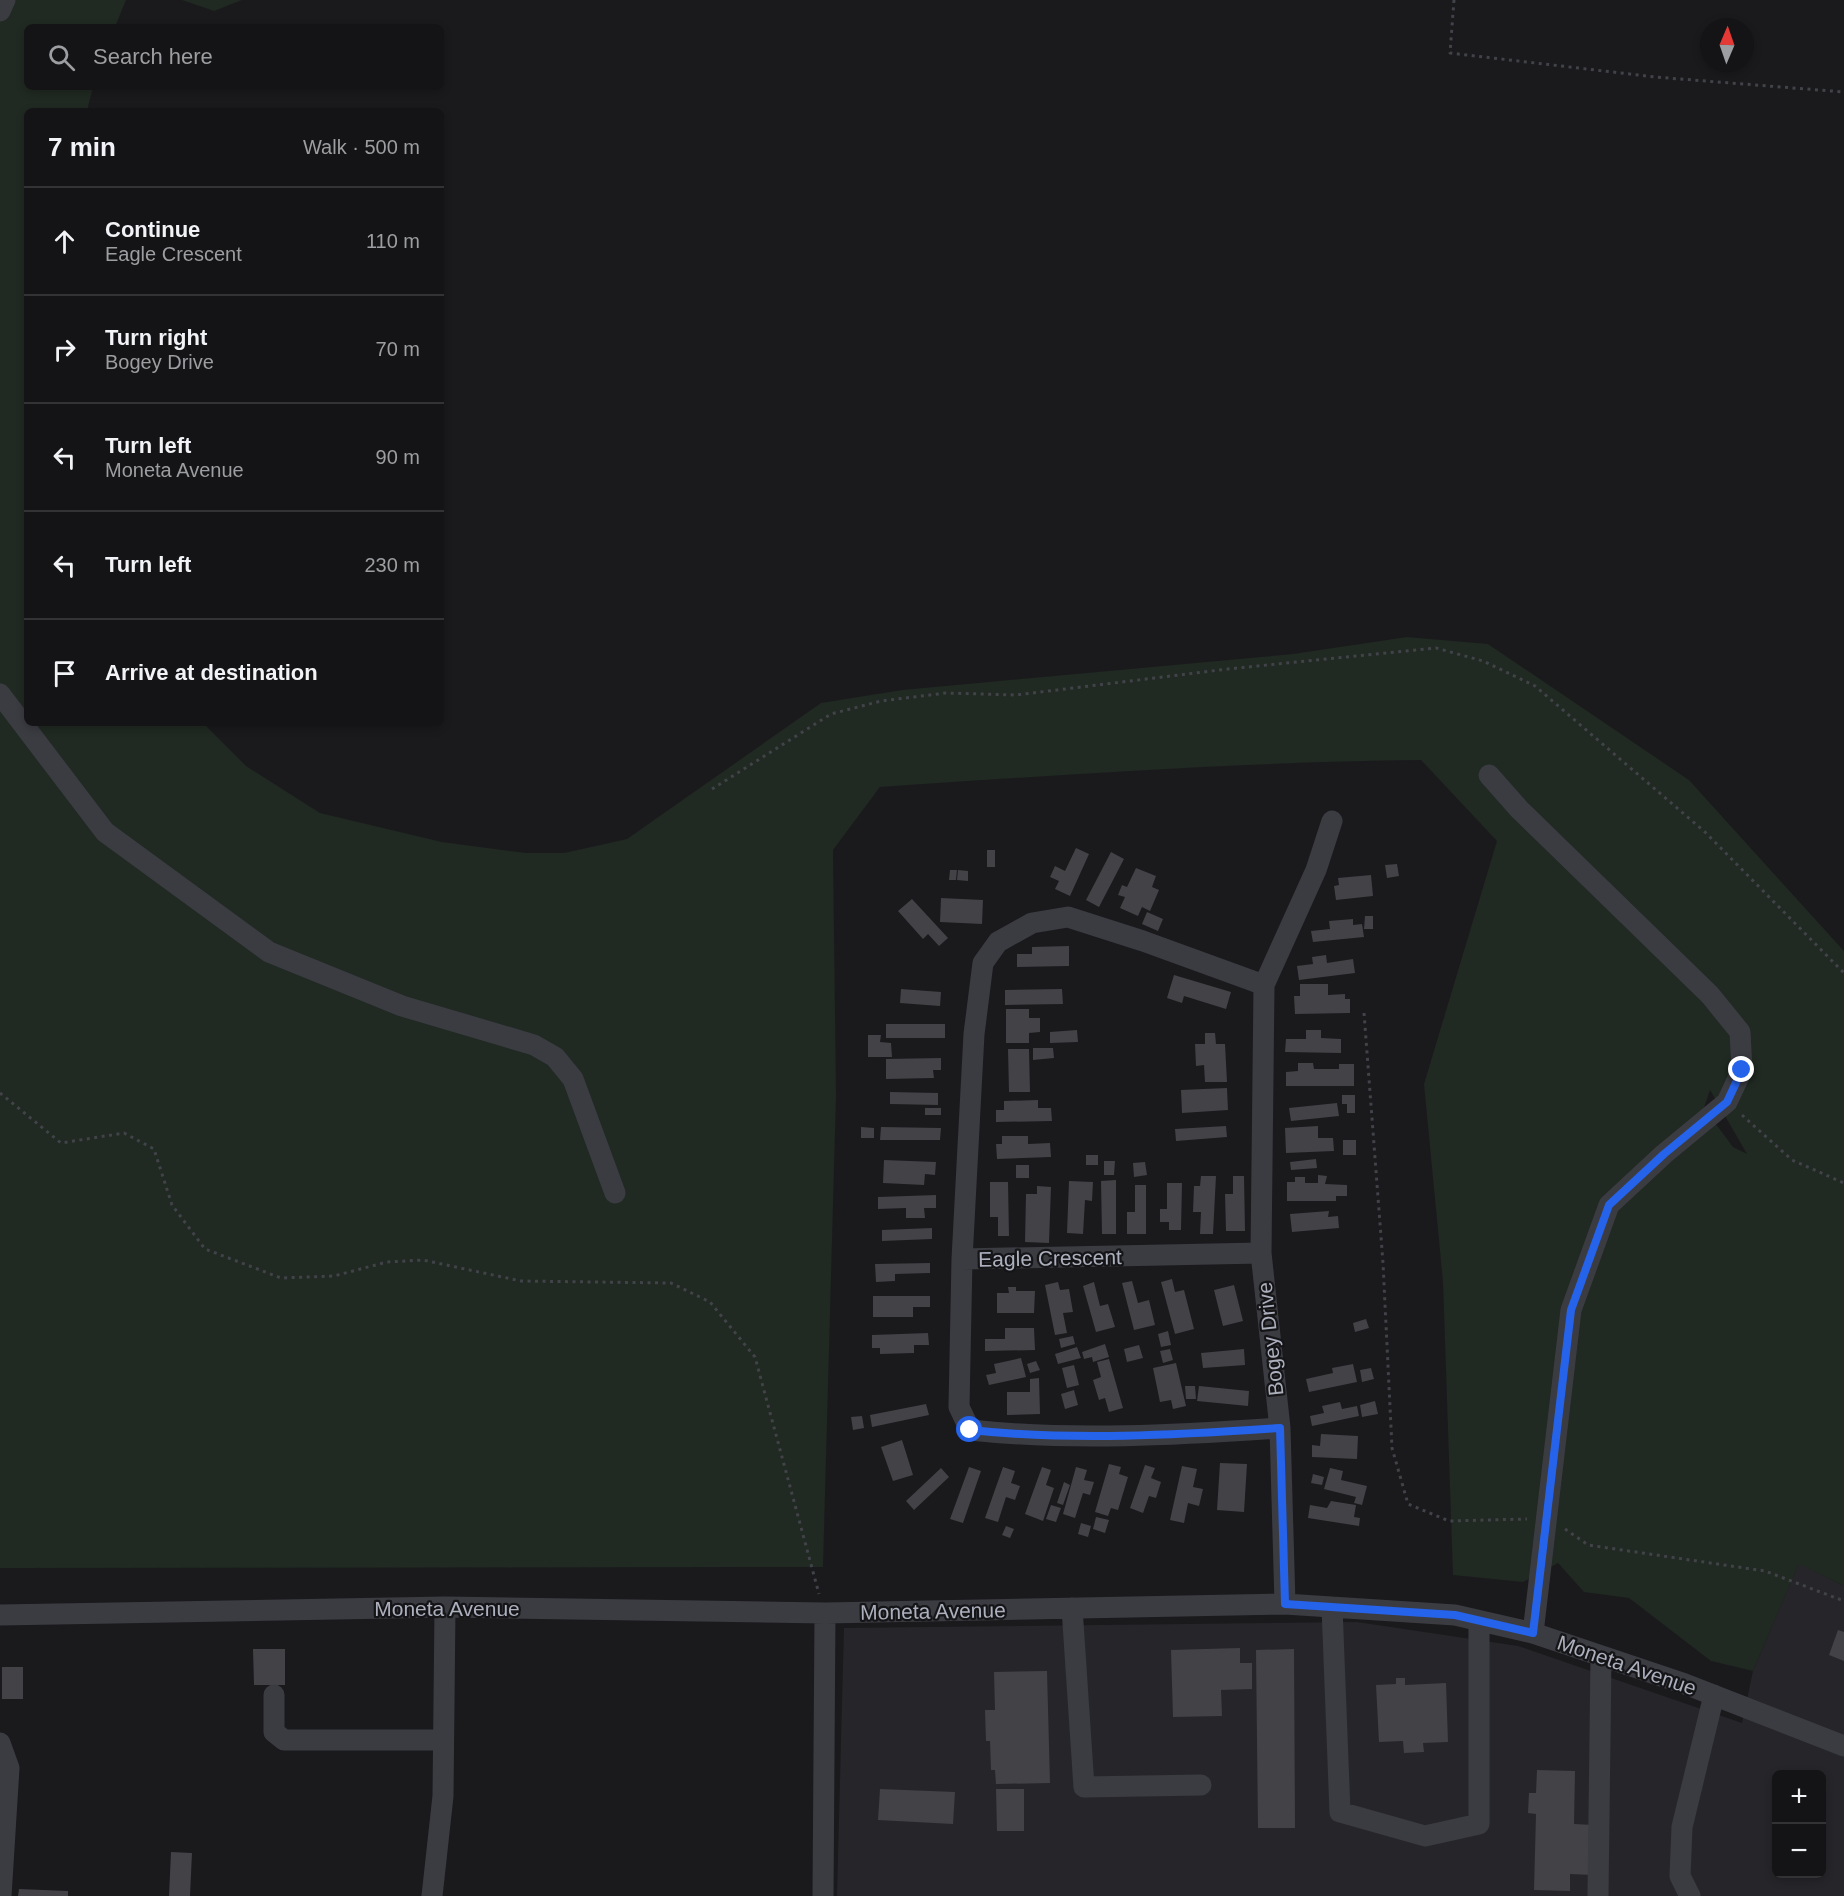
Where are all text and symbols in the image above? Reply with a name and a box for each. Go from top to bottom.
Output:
north arrow [1700,18,1754,72]
search box [24,24,444,90]
icon: search [45,41,78,74]
text: Search here [93,44,213,69]
text: 7 min [48,132,116,162]
text: Walk · 500 m [303,136,420,158]
text: Continue [105,217,200,242]
icon: ahead [48,225,81,258]
text: 110 m [366,230,420,252]
text: Eagle Crescent [105,243,242,265]
text: Turn right [105,325,207,350]
icon: right [48,333,81,366]
text: 70 m [376,338,420,360]
text: Bogey Drive [105,351,214,373]
text: Turn left [105,433,191,458]
icon: left [48,441,81,474]
text: 90 m [376,446,420,468]
text: Moneta Avenue [105,459,244,481]
icon: left [48,549,81,582]
text: Turn left [105,552,191,577]
text: 230 m [364,554,420,576]
icon: arrive [48,657,81,690]
text: Arrive at destination [105,660,318,685]
route end [1728,1056,1754,1082]
street label: Eagle Crescent [978,1245,1122,1271]
street label: Bogey Drive [1253,1281,1287,1397]
route start [956,1416,982,1442]
street label: Moneta Avenue [374,1597,520,1620]
street label: Moneta Avenue [860,1598,1006,1624]
street label: Moneta Avenue [1554,1630,1700,1700]
map controls [1772,1770,1826,1878]
button: + [1772,1770,1826,1824]
button: − [1772,1824,1826,1878]

